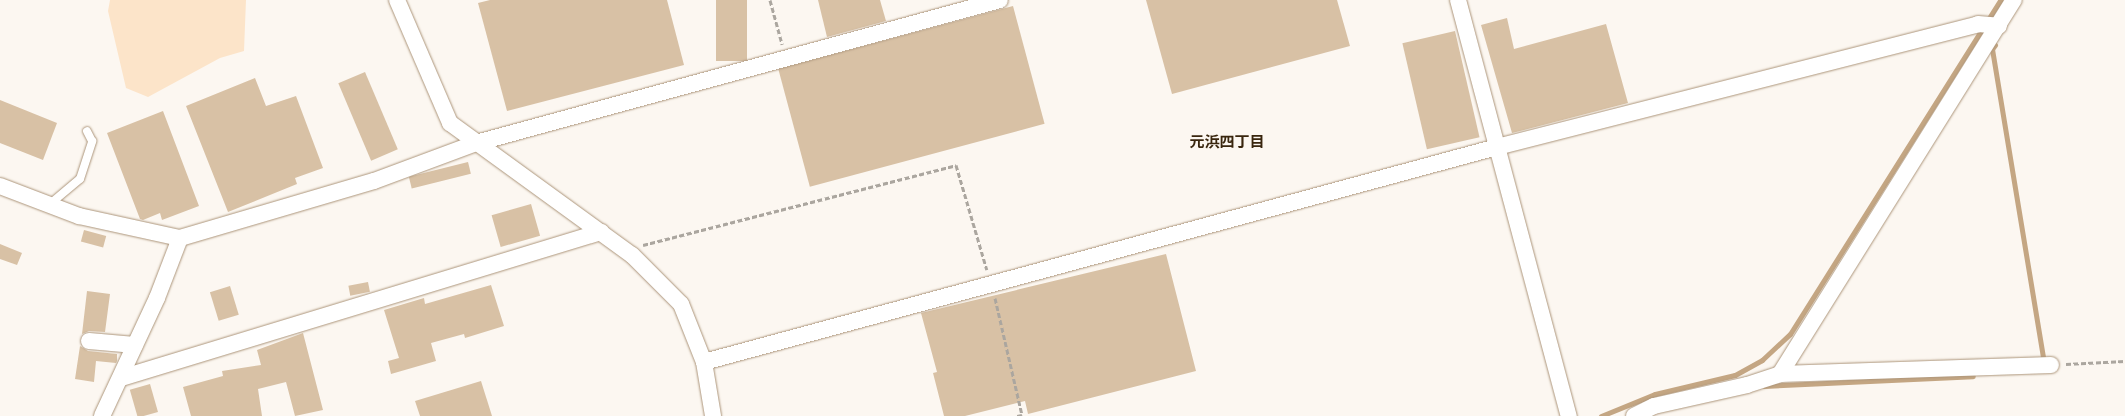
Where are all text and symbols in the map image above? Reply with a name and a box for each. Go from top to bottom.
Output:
district label: 元浜四丁目 [1190,134,1264,152]

